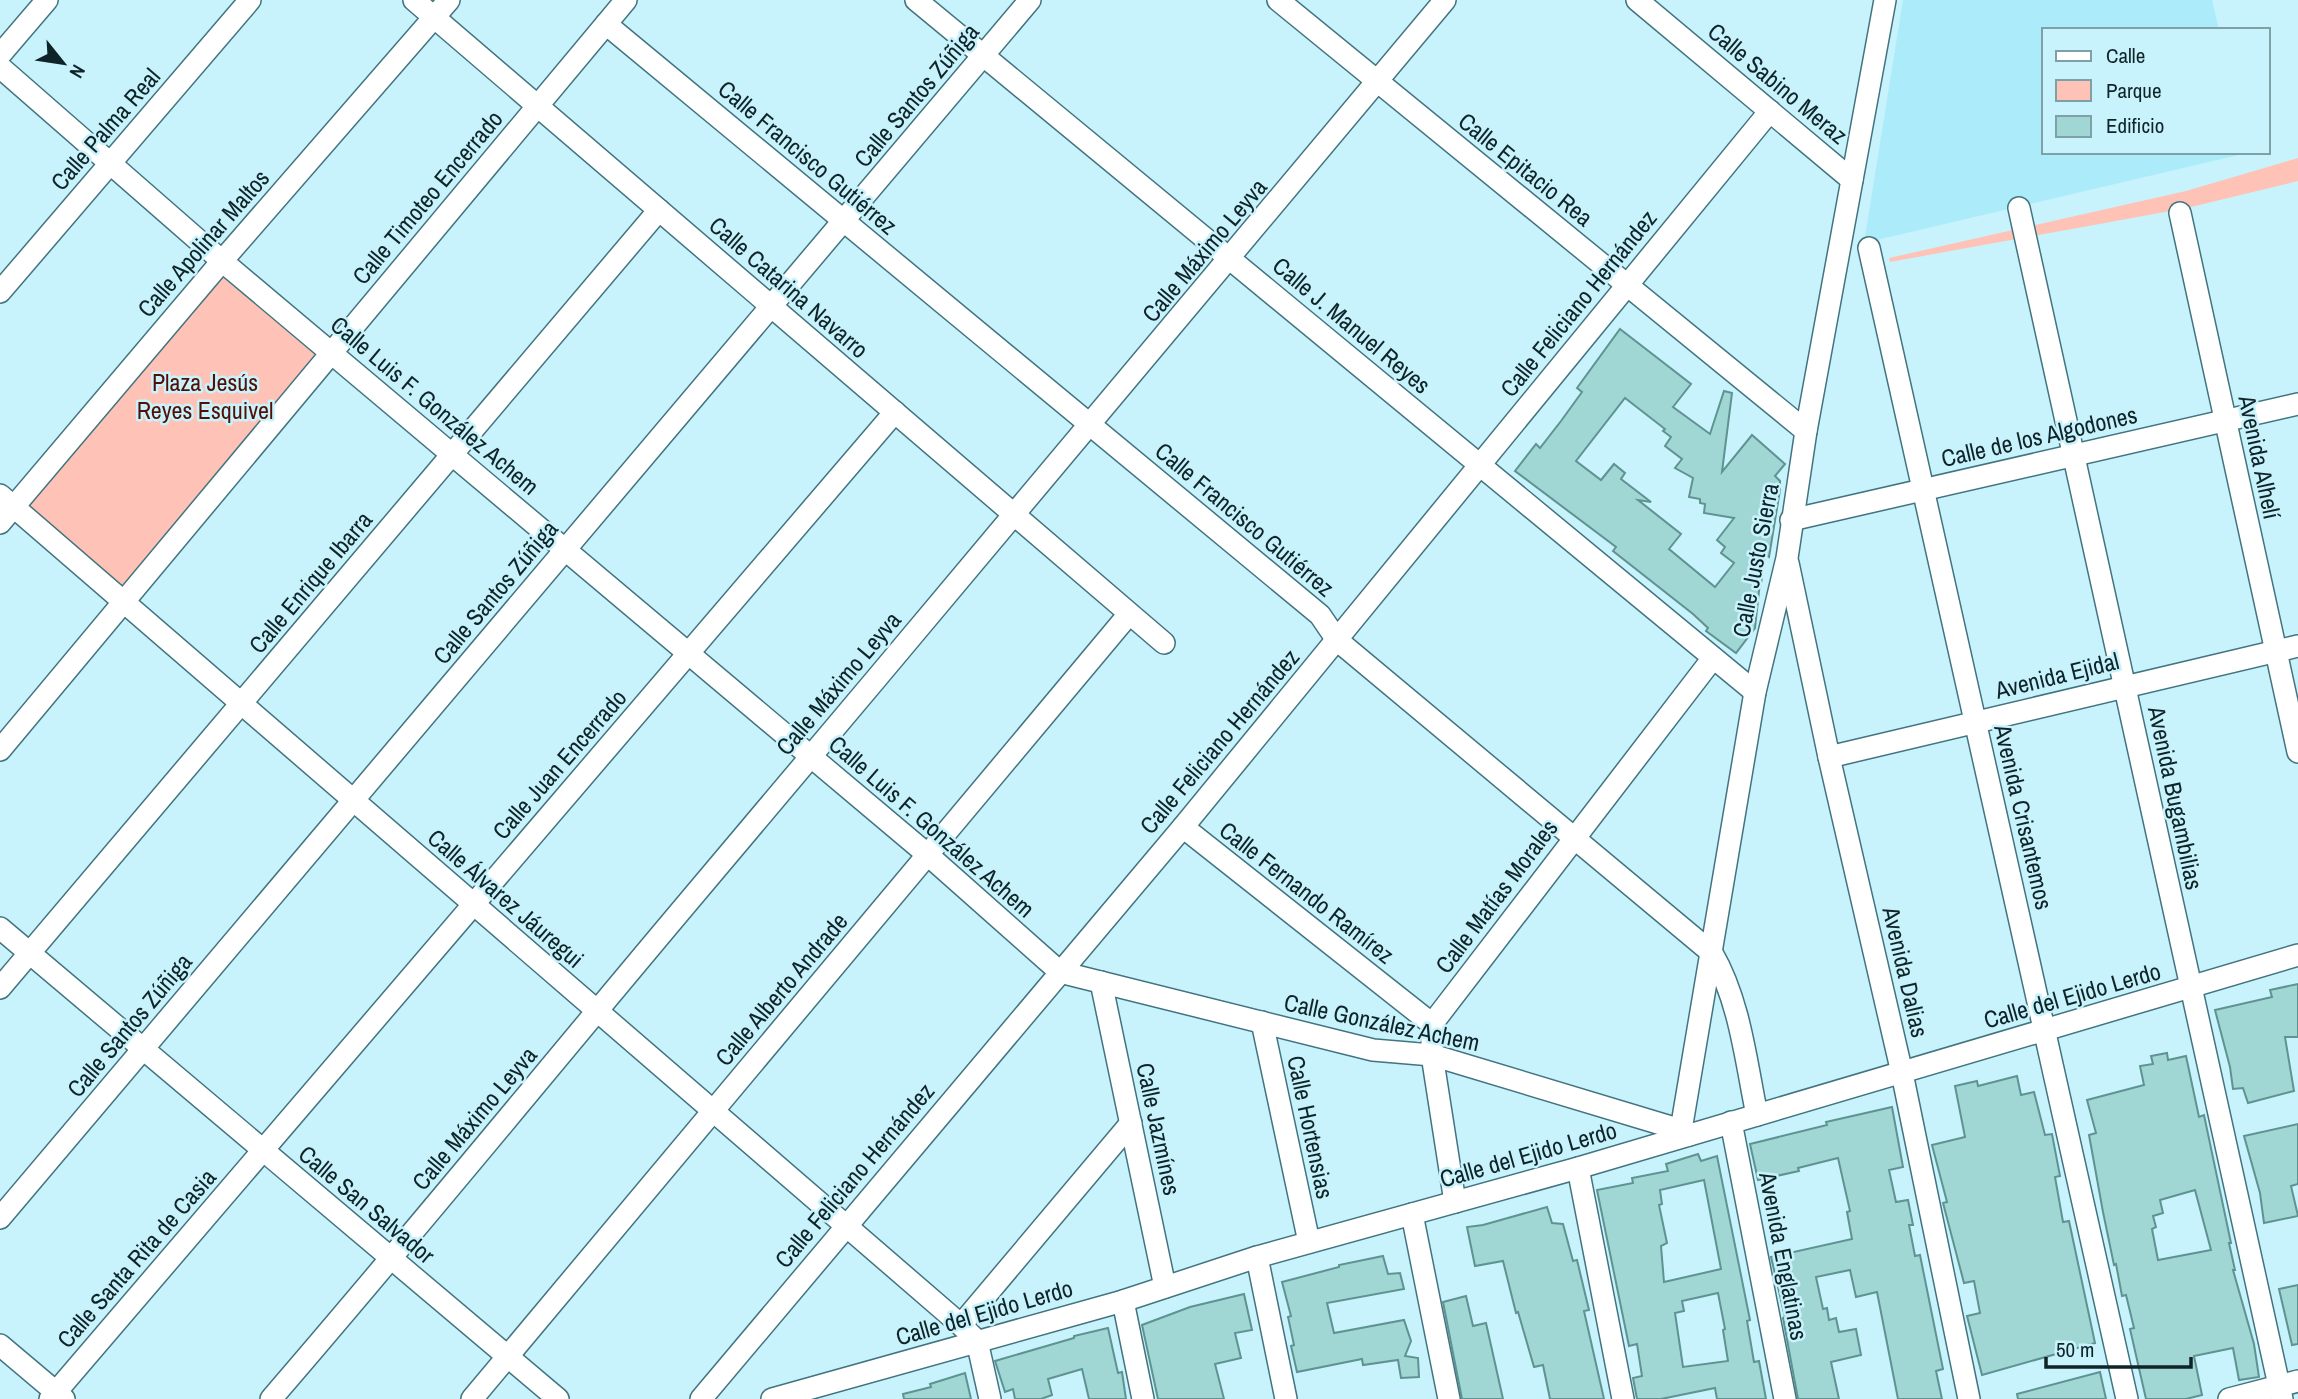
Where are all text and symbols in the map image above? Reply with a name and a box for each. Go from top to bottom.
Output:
street label: Calle Sabino Meraz [1702,15,1855,151]
street label: Calle Santos Zúñiga [846,16,986,174]
north arrow [28,28,98,98]
legend [2042,28,2270,154]
text: Calle [2106,41,2145,70]
text: N [64,60,92,83]
street label: Calle Palma Real [43,61,167,197]
street label: Calle Francisco Gutiérrez [712,73,904,241]
text: Parque [2106,76,2162,105]
street label: Calle Timoteo Encerrado [345,103,509,291]
street label: Calle Epitacio Rea [1452,105,1600,233]
text: Edificio [2106,111,2164,140]
street label: Calle Apolinar Maltos [130,162,276,324]
street label: Calle Máximo Leyva [1134,171,1274,329]
street label: Calle Feliciano Hernández [1493,203,1664,403]
street label: Calle Catarina Navarro [703,209,875,365]
street label: Calle J. Manuel Reyes [1266,249,1438,401]
street label: Calle Luis F. González Achem [324,308,546,502]
park label: Plaza Jesús Reyes Esquivel [137,366,273,426]
street label: Avenida Alhelí [2231,391,2289,522]
street label: Calle de los Algodones [1938,398,2140,474]
street label: Calle Francisco Gutiérrez [1149,435,1341,603]
street label: Calle Justo Sierra [1724,480,1786,640]
street label: Calle Enrique Ibarra [241,504,379,660]
street label: Calle Santos Zúñiga [425,513,565,671]
street label: Calle Máximo Leyva [768,604,908,762]
street label: Calle Feliciano Hernández [1132,642,1306,840]
street label: Avenida Ejidal [1991,644,2122,706]
street label: Calle Juan Encerrado [485,682,633,846]
street label: Avenida Bugambilias [2141,702,2211,893]
street label: Avenida Crisantemos [1987,720,2061,913]
street label: Calle Luis F. González Achem [822,728,1042,924]
street label: Calle Matías Morales [1428,813,1564,979]
street label: Calle Fernando Ramírez [1213,814,1401,970]
street label: Calle Álvarez Jáuregui [421,821,591,975]
street label: Avenida Dalias [1875,903,1937,1040]
street label: Calle Alberto Andrade [708,906,854,1072]
street label: Calle Santos Zúñiga [59,946,199,1104]
street label: Calle del Ejido Lerdo [1980,954,2164,1036]
street label: Calle González Achem [1281,986,1483,1058]
street label: Calle Máximo Leyva [404,1039,544,1197]
street label: Calle Hortensias [1280,1053,1342,1201]
street label: Calle Jazmínes [1129,1060,1189,1198]
street label: Calle Feliciano Hernández [767,1076,941,1274]
street label: Calle del Ejido Lerdo [1436,1113,1620,1195]
street label: Calle San Salvador [292,1138,442,1271]
street label: Calle Santa Rita de Casia [49,1162,223,1354]
street label: Avenida Englatinas [1752,1168,1816,1343]
street label: Calle del Ejido Lerdo [892,1271,1076,1353]
scale bar [2046,1326,2191,1370]
text: 50 m [2056,1335,2094,1364]

